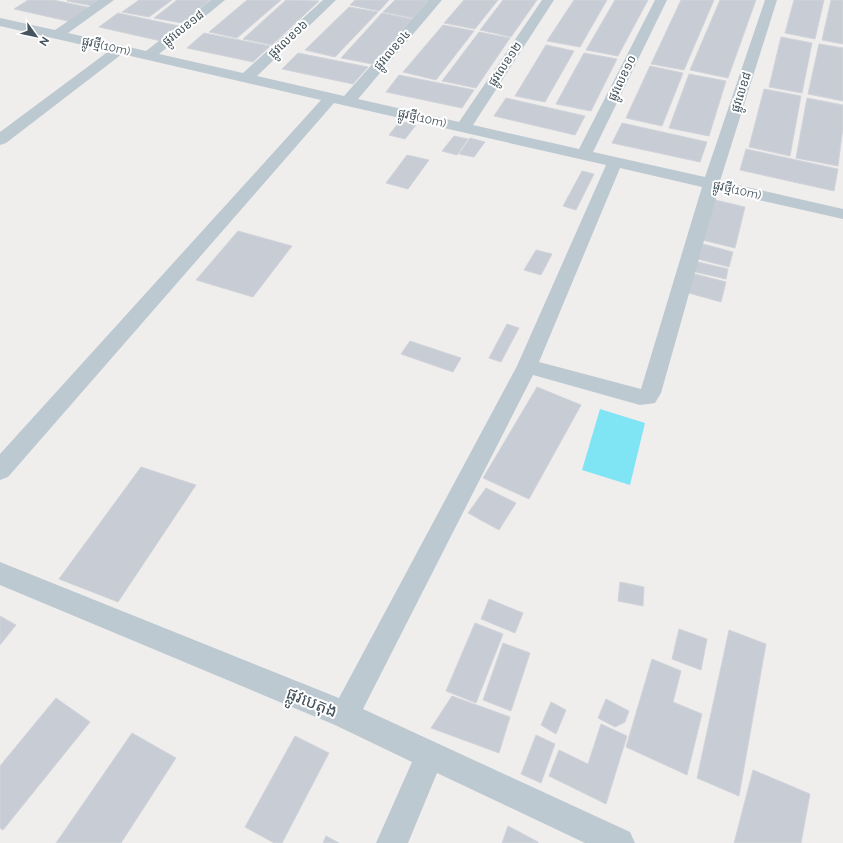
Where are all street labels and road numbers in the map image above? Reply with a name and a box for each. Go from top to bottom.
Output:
street label: ផ្លូវលេខ១៨ [159,7,209,51]
street label: ផ្លូវលេខ១៦ [265,17,313,63]
street label: ផ្លូវលេខ១៤ [371,27,416,75]
street label: ផ្លូវថ្មី(10m) [80,33,132,62]
street label: ផ្លូវលេខ១២ [485,39,528,91]
street label: ផ្លូវលេខ១០ [605,53,642,105]
street label: ផ្លូវលេខ៨ [728,70,757,115]
street label: ផ្លូវថ្មី(10m) [396,105,448,134]
street label: ផ្លូវថ្មី(10m) [711,177,763,206]
street label: ផ្លូវបេតុង [282,683,341,726]

